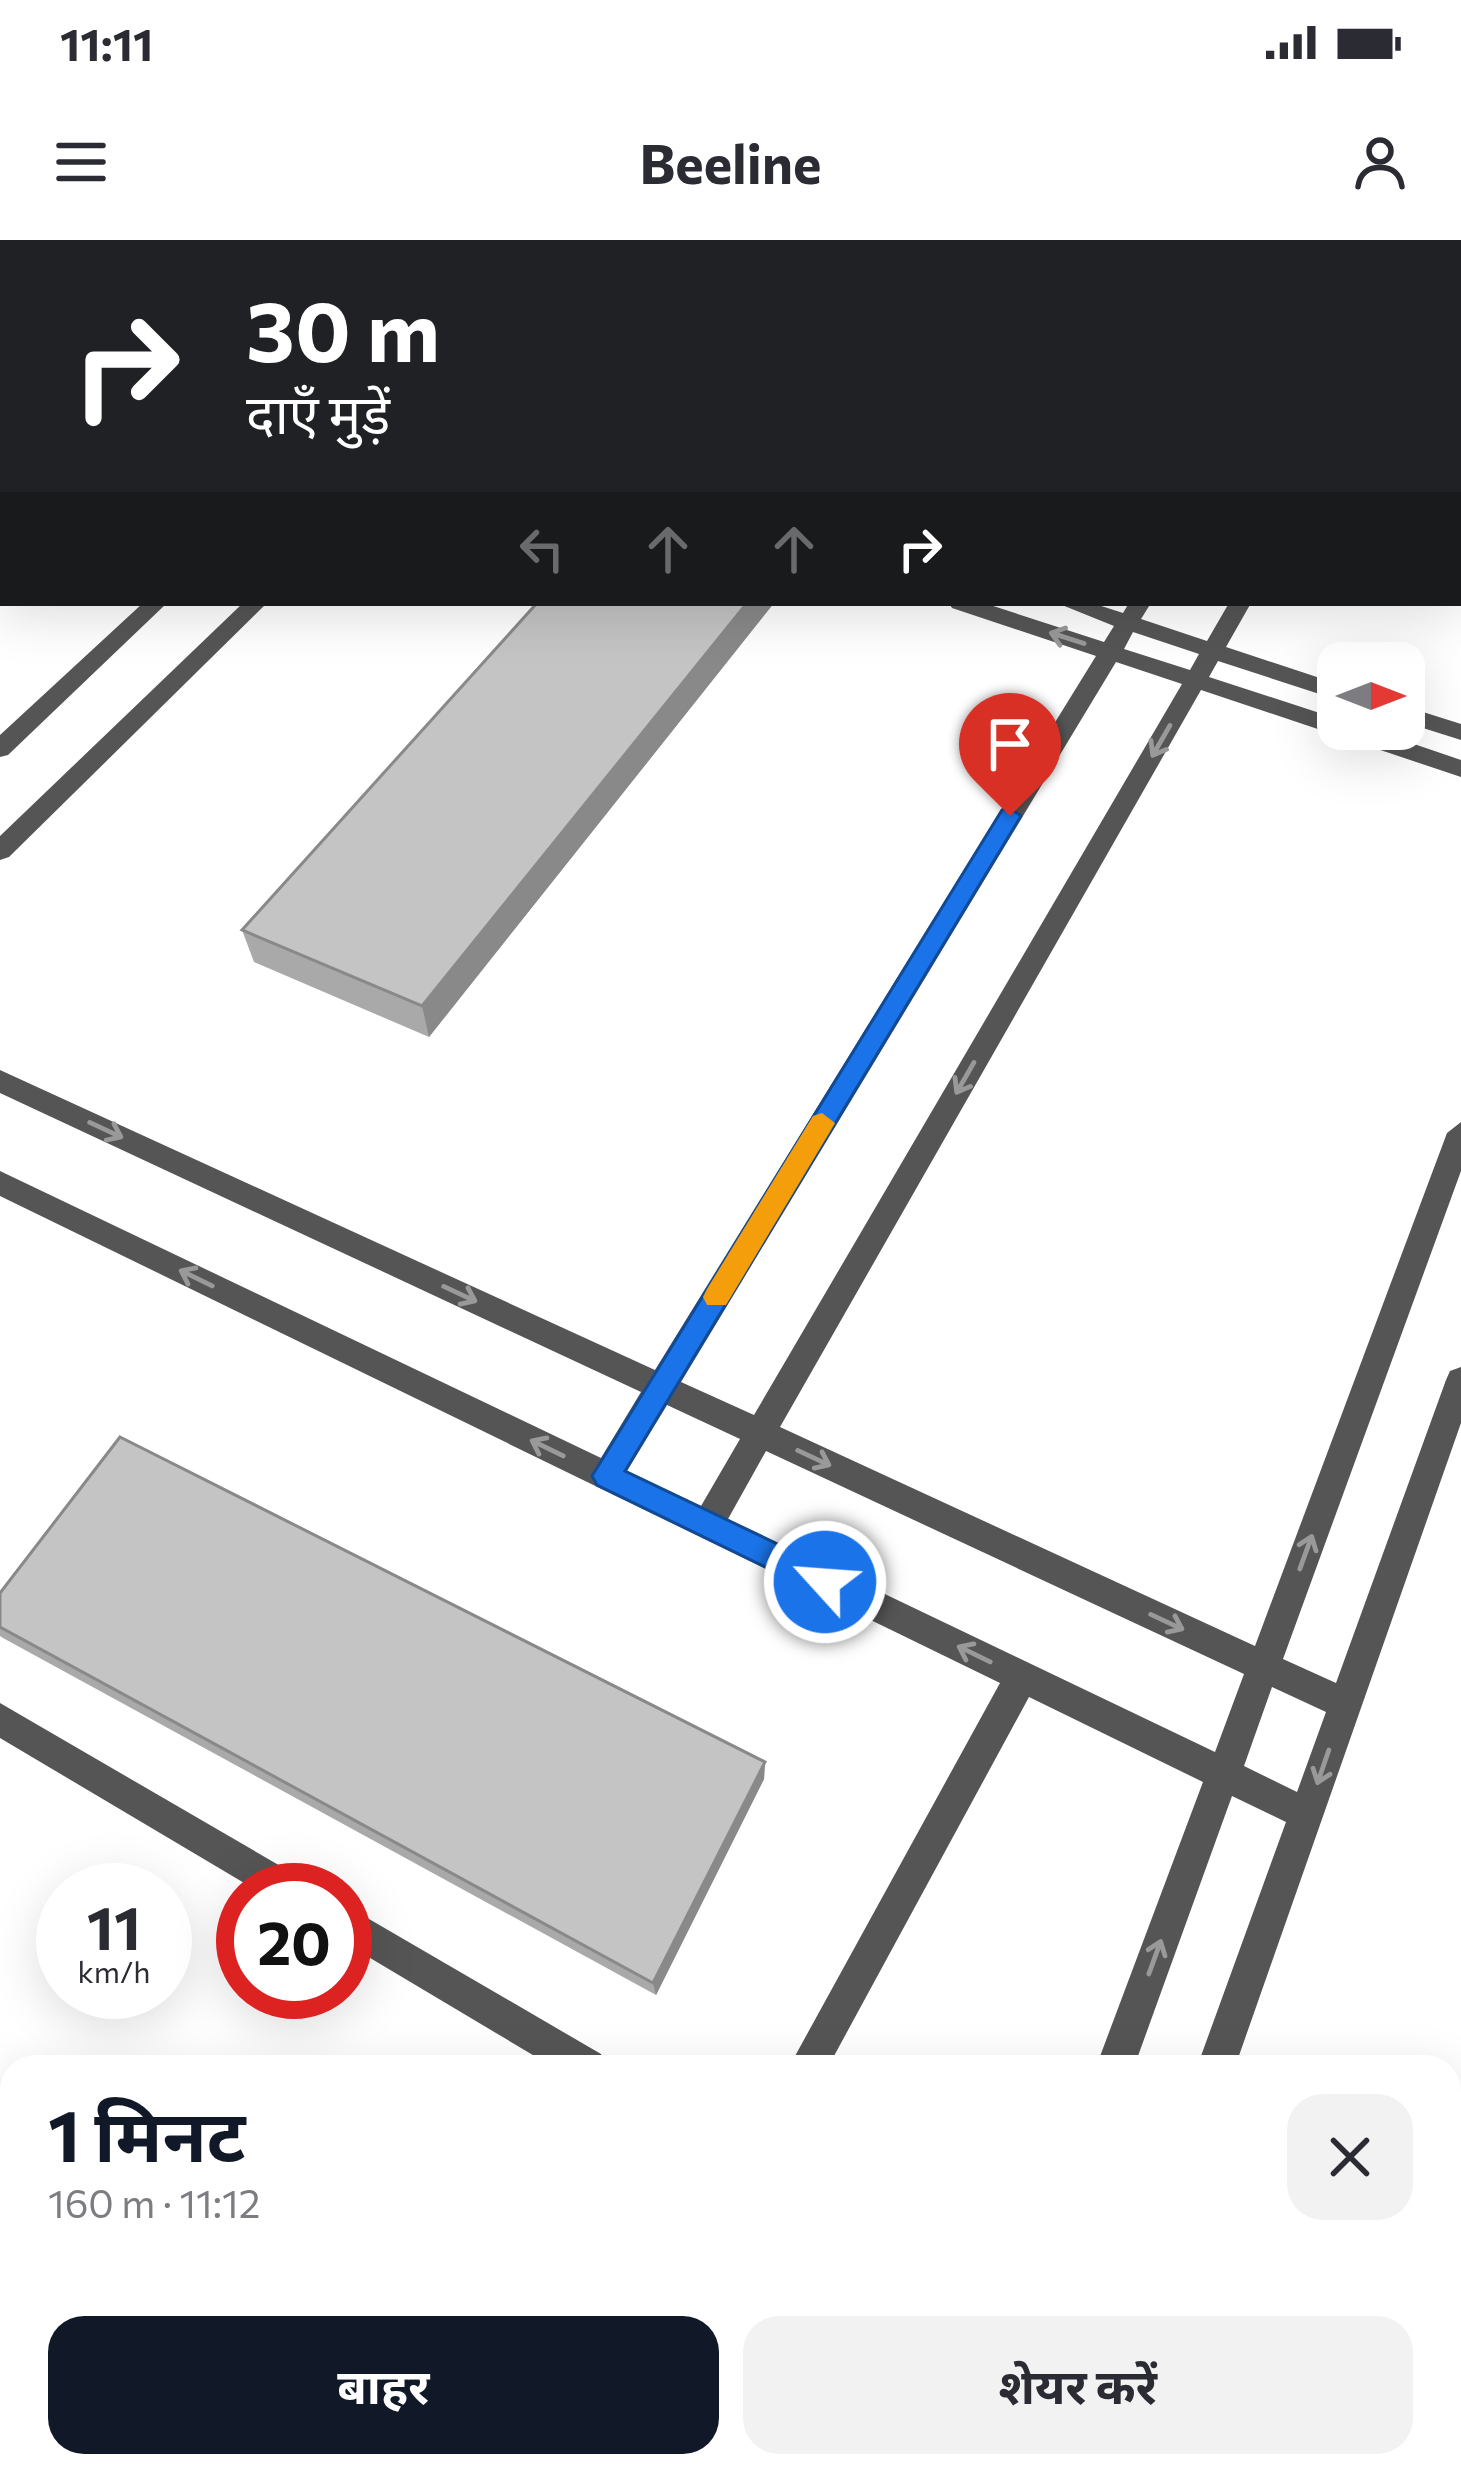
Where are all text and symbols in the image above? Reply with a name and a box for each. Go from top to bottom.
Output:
text: 11:11 [60,15,153,70]
icon: menu [48,129,114,195]
text: Beeline [639,129,822,195]
icon: person [1347,129,1413,195]
text: 30 m [246,277,440,379]
icon: right [48,288,204,444]
text: दाएँ मुड़ें [246,379,390,445]
icon: left [509,516,575,582]
icon: ahead [635,516,701,582]
icon: ahead [761,516,827,582]
icon: right [887,516,953,582]
one-way arrow [1049,626,1087,648]
north arrow [1317,642,1425,750]
map controls [1317,642,1425,750]
pin [959,693,1061,816]
icon: arrive [977,711,1043,777]
one-way arrow [1148,723,1172,758]
one-way arrow [953,1060,977,1095]
one-way arrow [87,1120,123,1142]
one-way arrow [179,1266,215,1288]
one-way arrow [441,1284,477,1306]
one-way arrow [530,1435,565,1458]
one-way arrow [795,1448,831,1470]
position arrow [762,1519,888,1645]
one-way arrow [1297,1535,1318,1572]
one-way arrow [1148,1613,1184,1635]
one-way arrow [957,1642,993,1664]
one-way arrow [1311,1748,1332,1785]
speed limit sign: 20 [216,1863,372,2019]
text: 11 [87,1889,141,1962]
one-way arrow [1146,1940,1168,1977]
text: km/h [78,1952,150,1989]
text: 1 मिनट [48,2089,245,2177]
button: close [1287,2094,1413,2220]
text: 160 m · 11:12 [48,2178,260,2226]
button: बाहर [48,2316,719,2454]
button: शेयर करें [743,2316,1413,2454]

